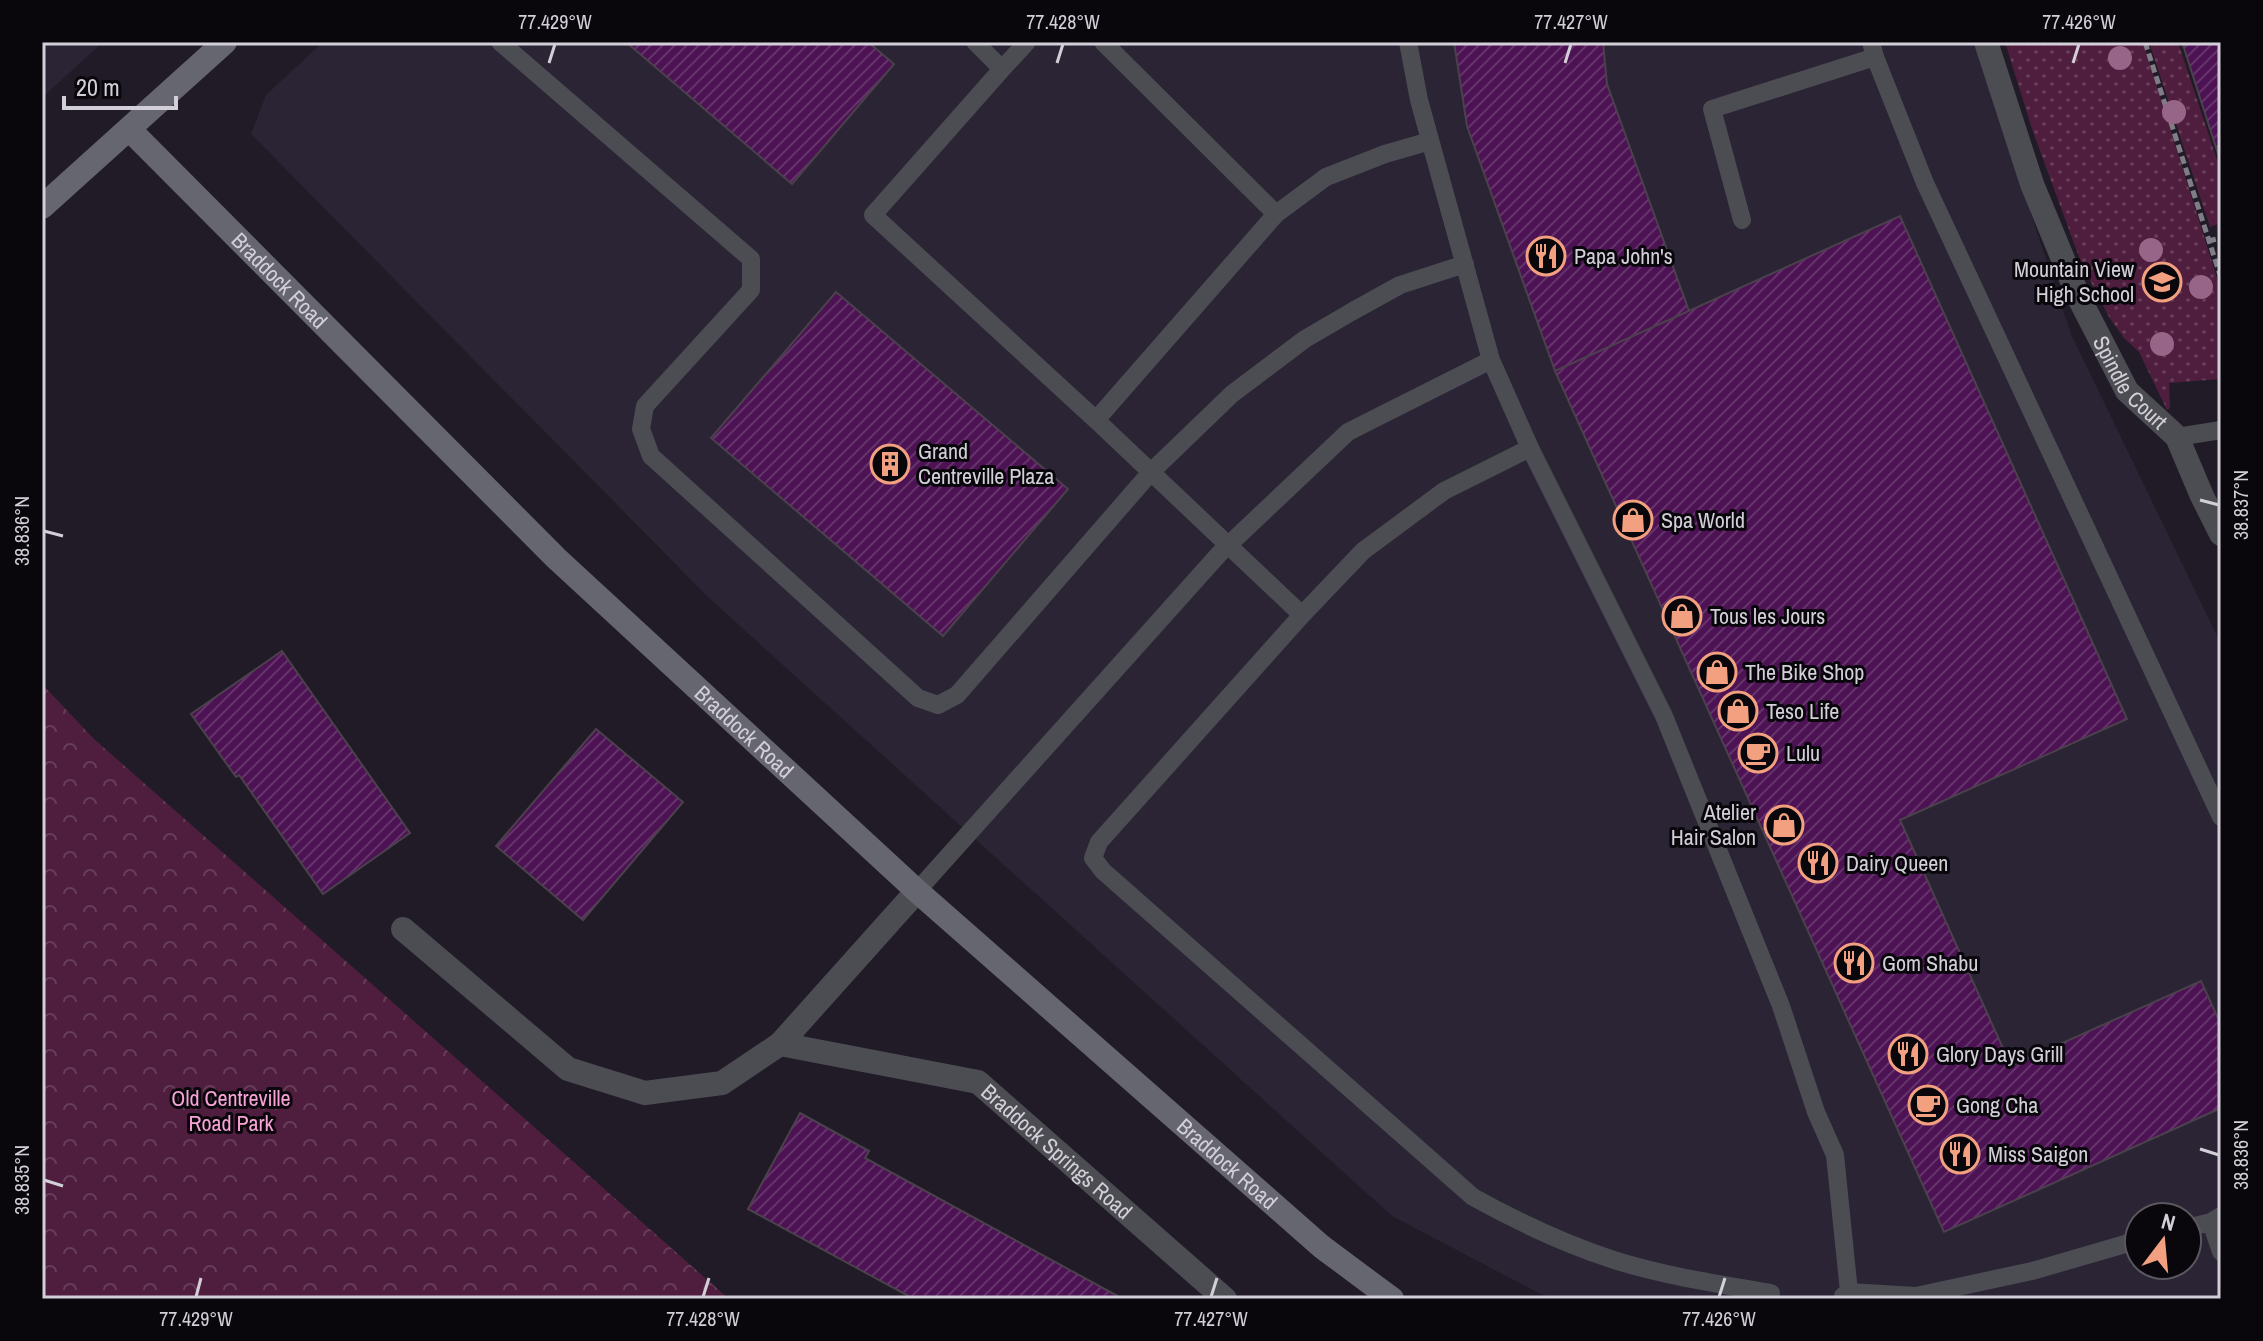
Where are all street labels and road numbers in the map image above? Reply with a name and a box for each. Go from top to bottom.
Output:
street label: Braddock Road [225,226,334,335]
street label: Spindle Court [2086,330,2174,436]
street label: Braddock Road [688,678,800,785]
street label: Braddock Springs Road [975,1077,1139,1226]
street label: Braddock Road [1171,1111,1284,1216]

